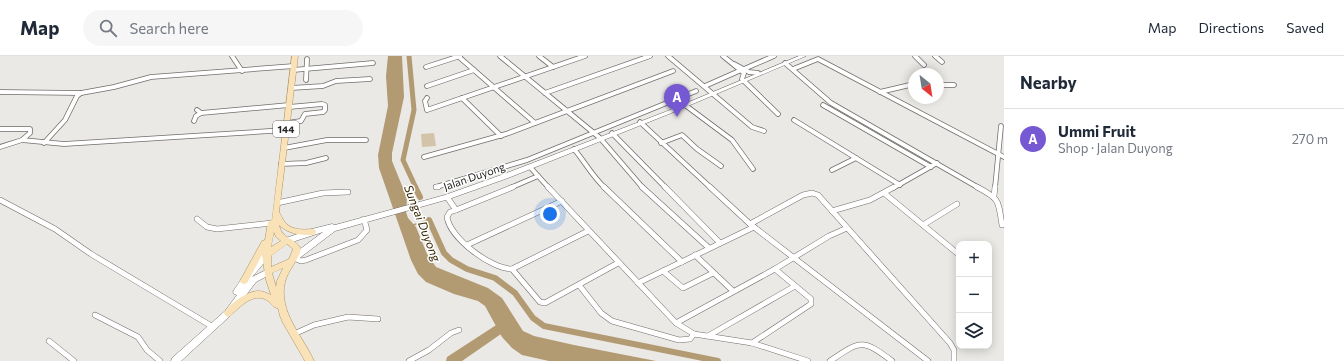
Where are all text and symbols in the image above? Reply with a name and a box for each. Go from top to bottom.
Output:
search box [83,10,363,46]
text: Map [20,16,59,39]
icon: search [97,17,119,39]
text: Search here [129,19,209,37]
text: Map [1148,19,1177,36]
text: Directions [1199,19,1264,36]
text: Saved [1286,19,1324,36]
north arrow [908,68,944,104]
text: Nearby [1020,72,1077,93]
pin: A [664,84,690,117]
road number: 144 [273,121,299,137]
text: Ummi Fruit [1058,122,1136,140]
text: A [1028,131,1038,147]
text: 270 m [1292,131,1328,147]
text: Shop · Jalan Duyong [1058,140,1173,156]
street label: Jalan Duyong [441,159,507,194]
water label: Sungai Duyong [402,183,444,264]
your location [540,204,560,224]
map controls [956,241,992,349]
button: + [956,241,992,277]
button: − [956,277,992,313]
button: layers [956,313,992,349]

